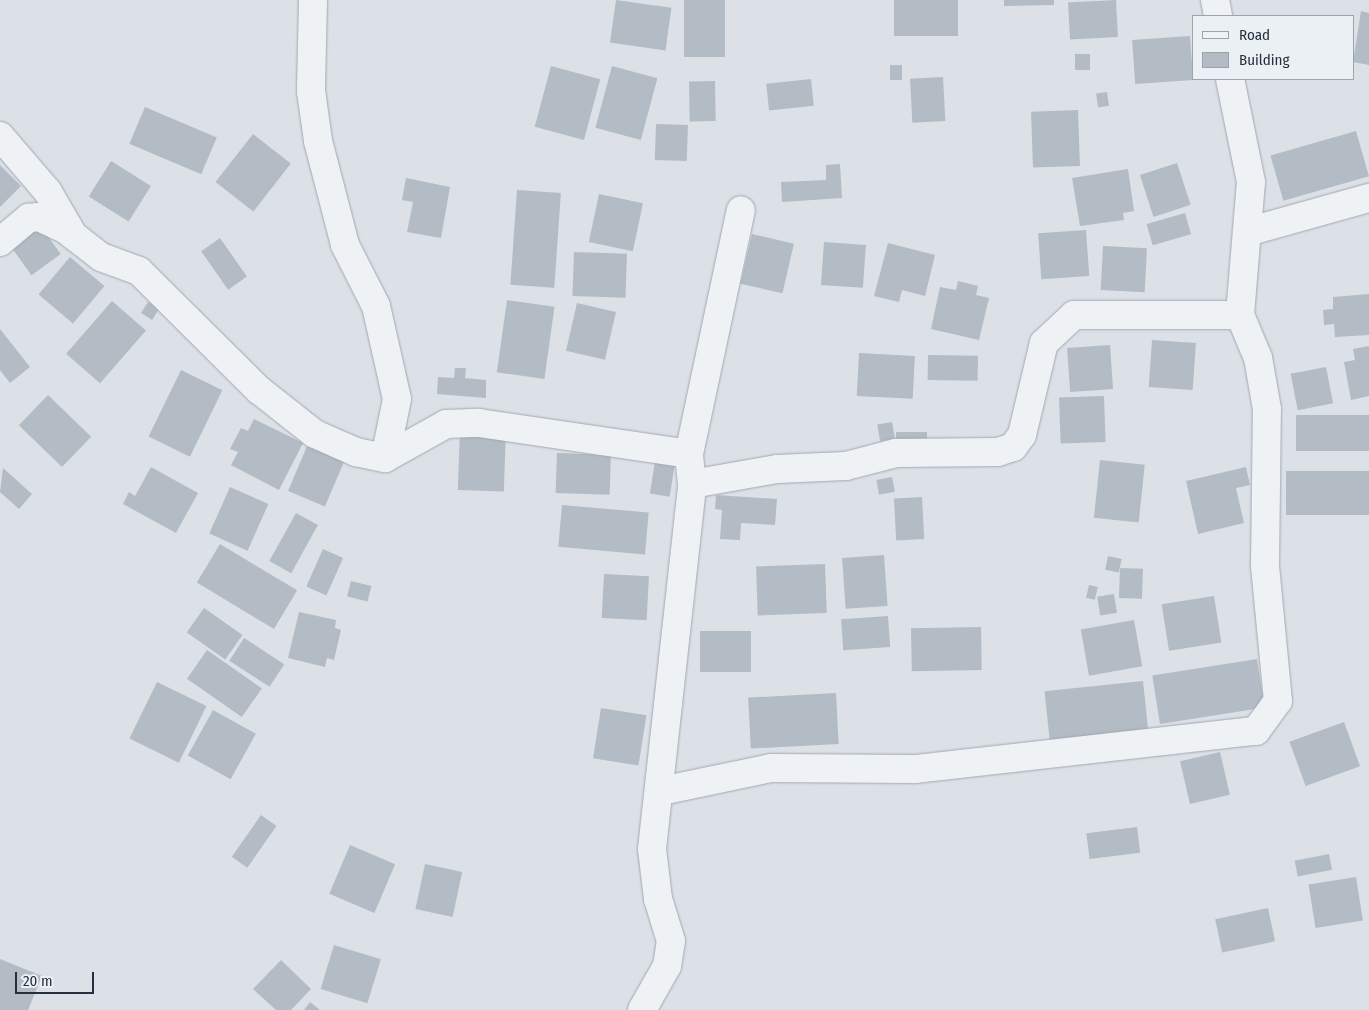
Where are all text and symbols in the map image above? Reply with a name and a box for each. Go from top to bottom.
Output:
legend [1192,15,1354,80]
text: Road [1239,26,1270,44]
text: Building [1239,51,1290,69]
scale bar [18,962,96,994]
text: 20 m [23,972,53,990]

